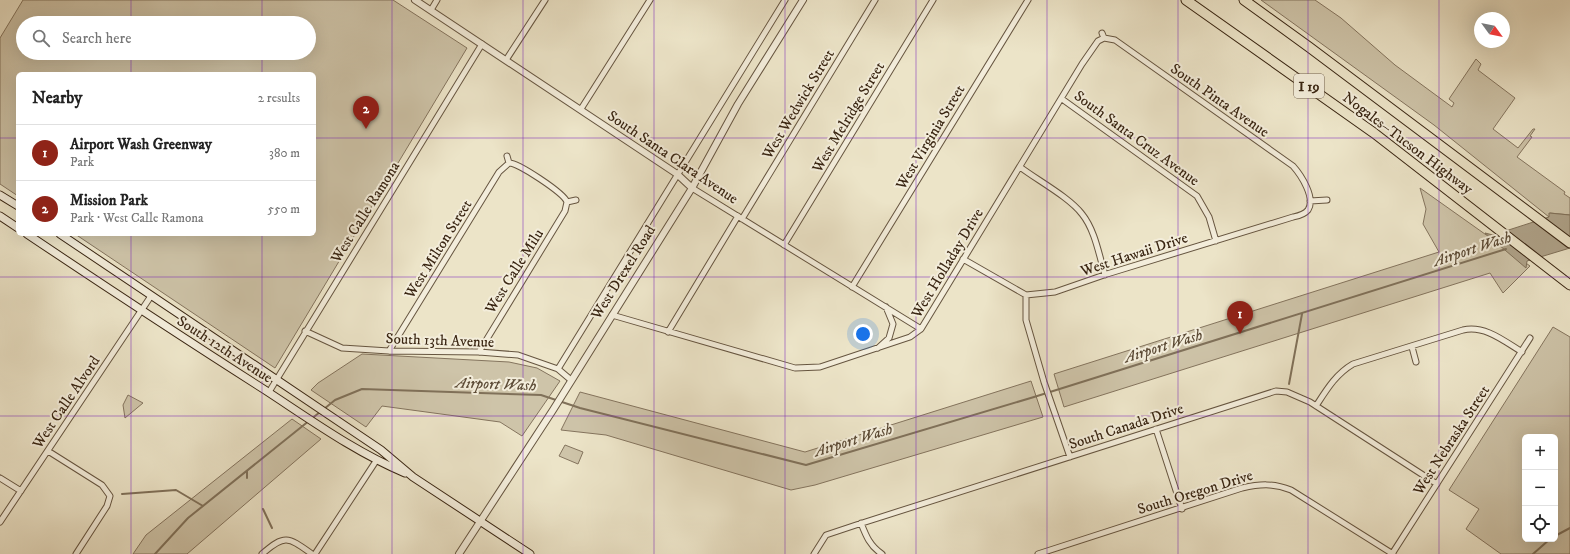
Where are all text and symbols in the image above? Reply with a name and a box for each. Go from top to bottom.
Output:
north arrow [1474,12,1510,48]
search box [16,16,316,60]
icon: search [30,27,52,49]
text: Search here [62,29,131,48]
street label: West Wedwick Street [758,46,839,164]
street label: West Melridge Street [807,58,889,177]
street label: South Pinta Avenue [1167,59,1273,142]
road number: I 19 [1294,74,1324,98]
street label: West Virginia Street [891,81,969,194]
text: Nearby [32,87,82,109]
street label: South Santa Cruz Avenue [1070,87,1203,190]
street label: Nogales–Tucson Highway [1339,88,1477,199]
text: 2 results [258,90,300,106]
pin: 2 [353,96,379,129]
street label: South Santa Clara Avenue [604,106,742,208]
text: Airport Wash Greenway [70,135,212,154]
text: 1 [43,145,47,161]
text: 380 m [269,145,300,161]
text: Park [70,154,94,170]
street label: West Calle Ramona [326,157,405,267]
text: Mission Park [70,191,148,210]
street label: West Milton Street [400,196,477,303]
text: 2 [42,201,48,217]
text: 550 m [268,201,300,217]
street label: West Holladay Drive [907,205,988,322]
text: Park · West Calle Ramona [70,210,204,226]
street label: West Drexel Road [586,221,660,324]
street label: West Calle Milu [480,225,548,318]
water label: Airport Wash [1429,227,1514,272]
street label: West Hawaii Drive [1077,228,1190,281]
pin: 1 [1227,301,1253,334]
street label: South 12th Avenue [173,311,276,387]
your location [853,324,873,344]
water label: Airport Wash [1120,325,1205,368]
street label: South 13th Avenue [385,329,495,352]
street label: West Calle Alvord [28,352,105,453]
water label: Airport Wash [453,373,537,395]
street label: West Nebraska Street [1408,382,1494,500]
street label: South Canada Drive [1066,399,1186,454]
water label: Airport Wash [810,419,895,462]
map controls [1522,434,1558,542]
button: + [1522,434,1558,470]
street label: South Oregon Drive [1135,466,1255,519]
button: − [1522,470,1558,506]
button: locate [1522,506,1558,542]

